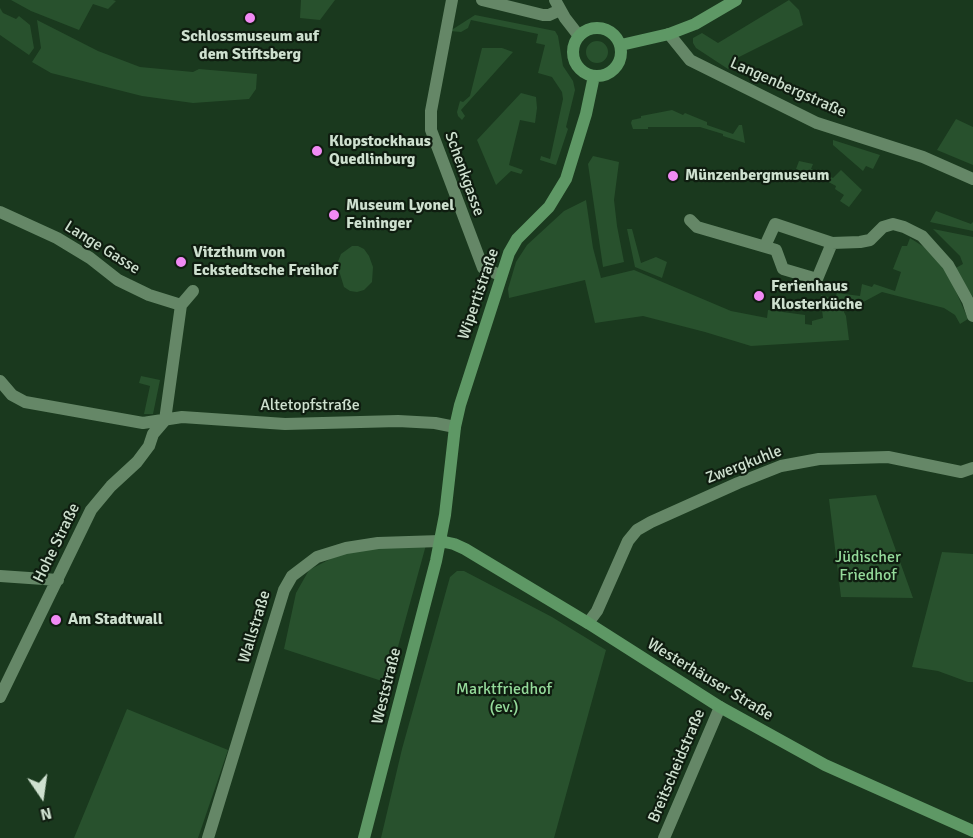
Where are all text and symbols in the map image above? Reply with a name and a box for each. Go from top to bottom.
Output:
marker: Schlossmuseum auf dem Stiftsberg [243,11,257,25]
place label: Schlossmuseum auf dem Stiftsberg [181,27,319,65]
street label: Langenbergstraße [727,54,849,122]
street label: Schenkgasse [440,129,488,219]
place label: Klopstockhaus Quedlinburg [329,132,431,170]
marker: Klopstockhaus Quedlinburg [310,144,324,158]
place label: Münzenbergmuseum [685,166,829,186]
marker: Münzenbergmuseum [666,169,680,183]
place label: Museum Lyonel Feininger [346,196,454,234]
marker: Museum Lyonel Feininger [327,208,341,222]
street label: Lange Gasse [61,217,143,279]
place label: Vitzthum von Eckstedtsche Freihof [193,243,338,281]
street label: Wipertistraße [454,246,504,342]
marker: Vitzthum von Eckstedtsche Freihof [174,255,188,269]
place label: Ferienhaus Klosterküche [771,277,862,315]
marker: Ferienhaus Klosterküche [752,289,766,303]
street label: Altetopfstraße [260,396,360,416]
street label: Zwergkuhle [703,442,785,488]
street label: Hohe Straße [30,500,84,586]
park label: Jüdischer Friedhof [835,548,901,586]
street label: Wallstraße [235,588,275,666]
place label: Am Stadtwall [68,610,163,630]
marker: Am Stadtwall [49,613,63,627]
street label: Westerhäuser Straße [643,635,777,725]
street label: Weststraße [368,646,406,726]
park label: Marktfriedhof (ev.) [456,680,552,718]
street label: Breitscheidstraße [644,706,710,826]
north arrow [12,766,72,826]
text: N [38,803,54,825]

